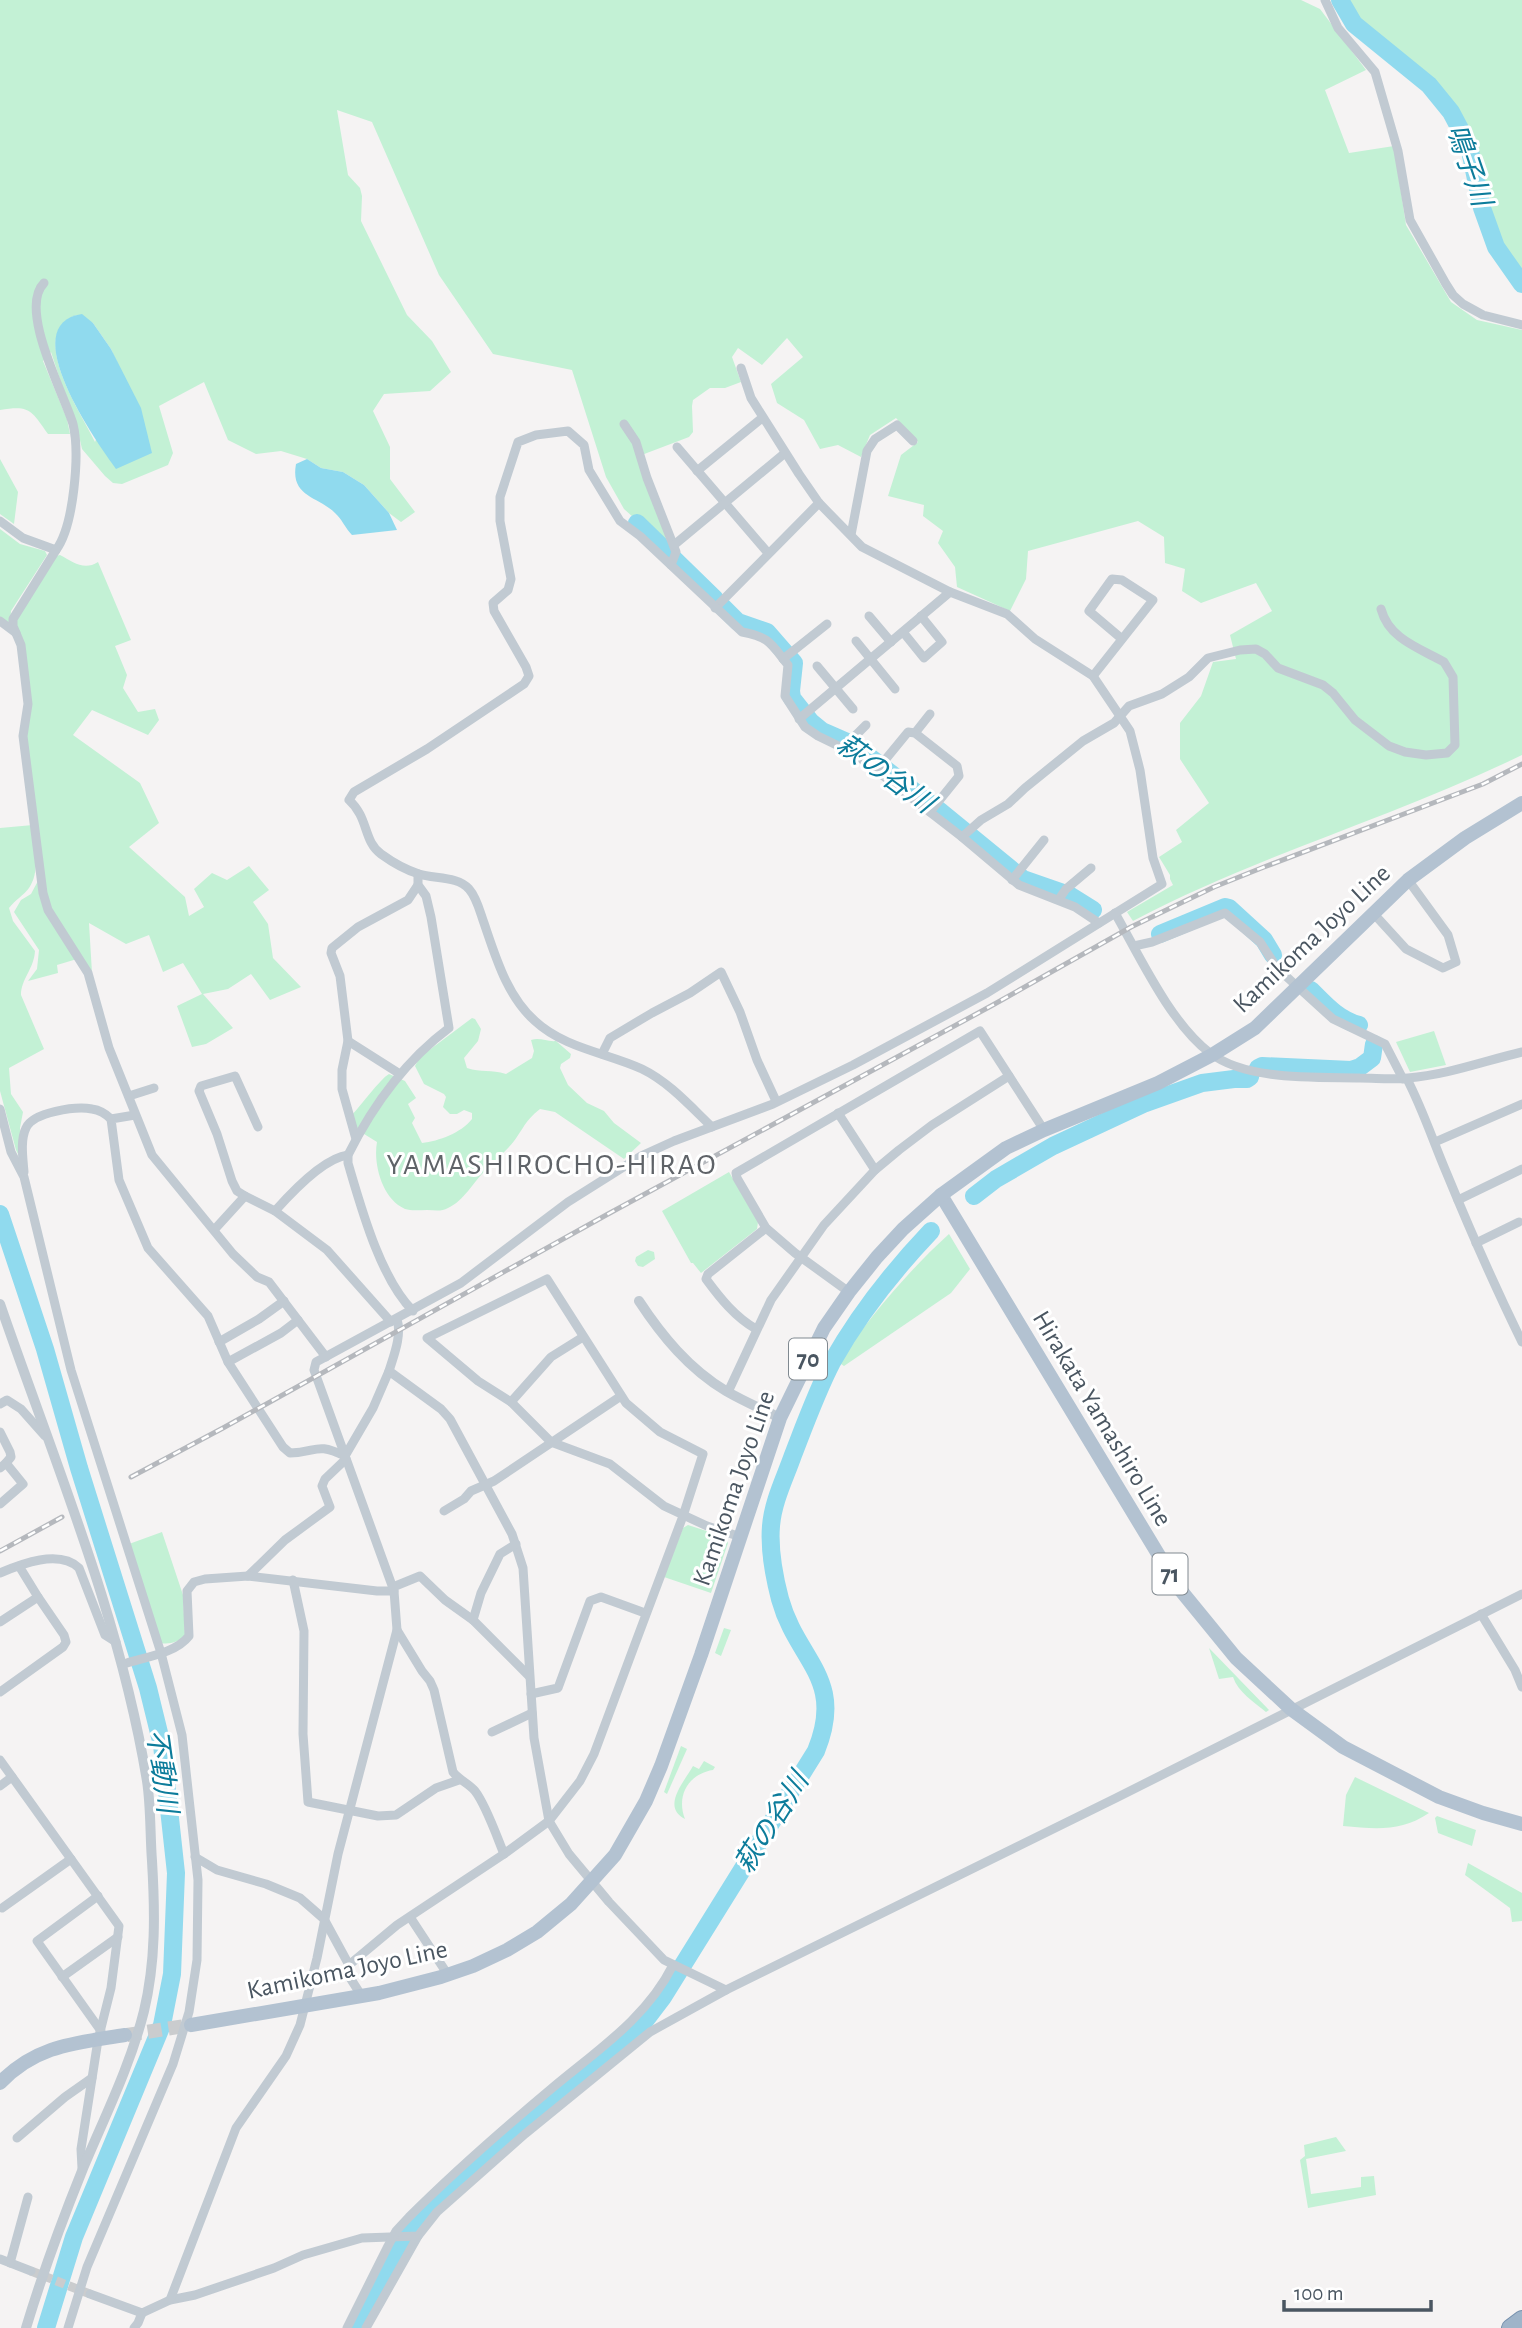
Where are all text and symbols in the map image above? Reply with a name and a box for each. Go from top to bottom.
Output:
water label: 鳴子川 [1441,121,1498,213]
water label: 萩の谷川 [831,729,942,821]
street label: Kamikoma Joyo Line [1228,860,1395,1018]
district label: YAMASHIROCHO-HIRAO [386,1150,718,1180]
street label: Hirakata Yamashiro Line [1028,1306,1177,1531]
road number: 70 [789,1338,827,1380]
street label: Kamikoma Joyo Line [688,1388,779,1589]
road number: 71 [1152,1554,1188,1594]
water label: 不動川 [141,1727,183,1818]
water label: 萩の谷川 [729,1765,816,1878]
street label: Kamikoma Joyo Line [245,1936,450,2004]
scale bar [1284,2268,1431,2312]
text: 100 m [1294,2283,1344,2304]

